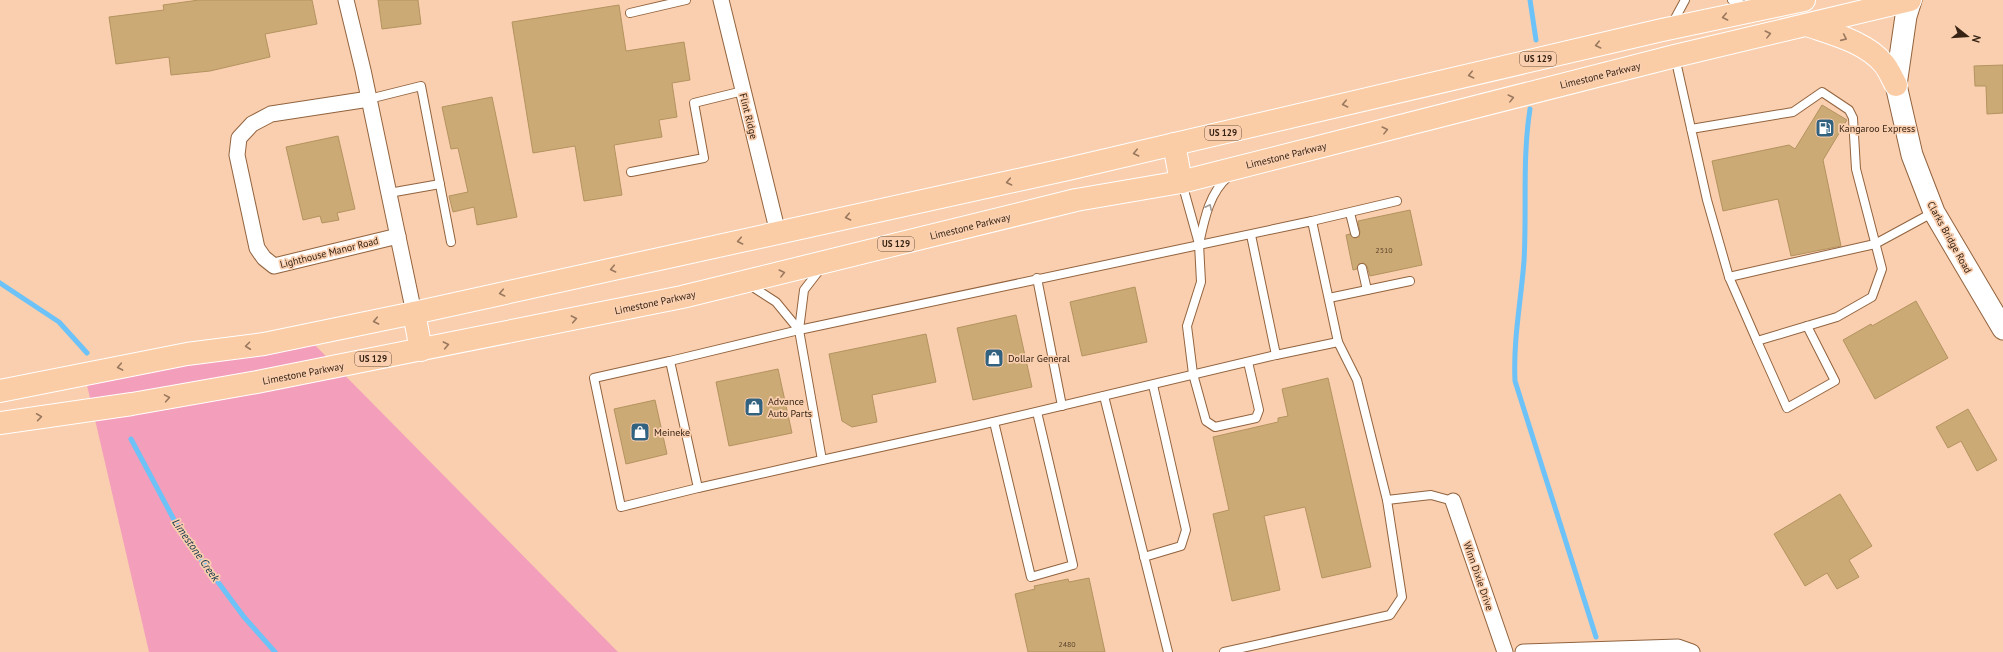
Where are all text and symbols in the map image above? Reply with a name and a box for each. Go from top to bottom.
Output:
one-way arrow [1722,12,1728,20]
north arrow [1947,16,1987,56]
one-way arrow [1764,31,1771,39]
one-way arrow [1839,33,1847,41]
text: N [1969,33,1984,44]
one-way arrow [1595,41,1601,49]
road number: US 129 [1520,52,1556,66]
street label: Limestone Parkway [1559,59,1642,92]
one-way arrow [1468,70,1474,78]
street label: Flint Ridge [737,92,760,140]
one-way arrow [1507,94,1514,103]
one-way arrow [1342,100,1348,108]
fuel station icon: Kangaroo Express [1814,117,1836,139]
place label: Kangaroo Express [1839,122,1915,135]
road number: US 129 [1205,126,1241,140]
one-way arrow [1381,126,1388,135]
street label: Limestone Parkway [1245,139,1328,172]
one-way arrow [1132,149,1139,157]
one-way arrow [1006,177,1012,185]
street label: Clarks Bridge Road [1924,199,1975,275]
one-way arrow [1204,204,1212,211]
street label: Limestone Parkway [929,210,1012,243]
one-way arrow [845,213,852,221]
street label: Lighthouse Manor Road [278,234,380,271]
one-way arrow [737,236,743,244]
road number: US 129 [878,237,914,251]
house number: 2510 [1375,245,1393,255]
one-way arrow [610,264,616,272]
one-way arrow [778,269,785,277]
street label: Limestone Parkway [613,287,697,317]
one-way arrow [499,289,505,297]
one-way arrow [373,316,379,324]
one-way arrow [570,316,577,324]
one-way arrow [245,341,251,350]
one-way arrow [443,341,449,350]
shop icon: Dollar General [983,347,1005,369]
road number: US 129 [355,352,391,366]
place label: Dollar General [1008,352,1070,365]
street label: Limestone Parkway [261,359,345,388]
one-way arrow [117,362,123,371]
one-way arrow [164,394,170,403]
place label: Advance Auto Parts [768,395,812,420]
shop icon: Advance Auto Parts [743,396,765,418]
one-way arrow [36,413,42,422]
shop icon: Meineke [629,421,651,443]
place label: Meineke [654,426,690,439]
water label: Limestone Creek [169,516,223,585]
street label: Winn Dixie Drive [1461,540,1496,612]
house number: 2480 [1058,639,1076,649]

